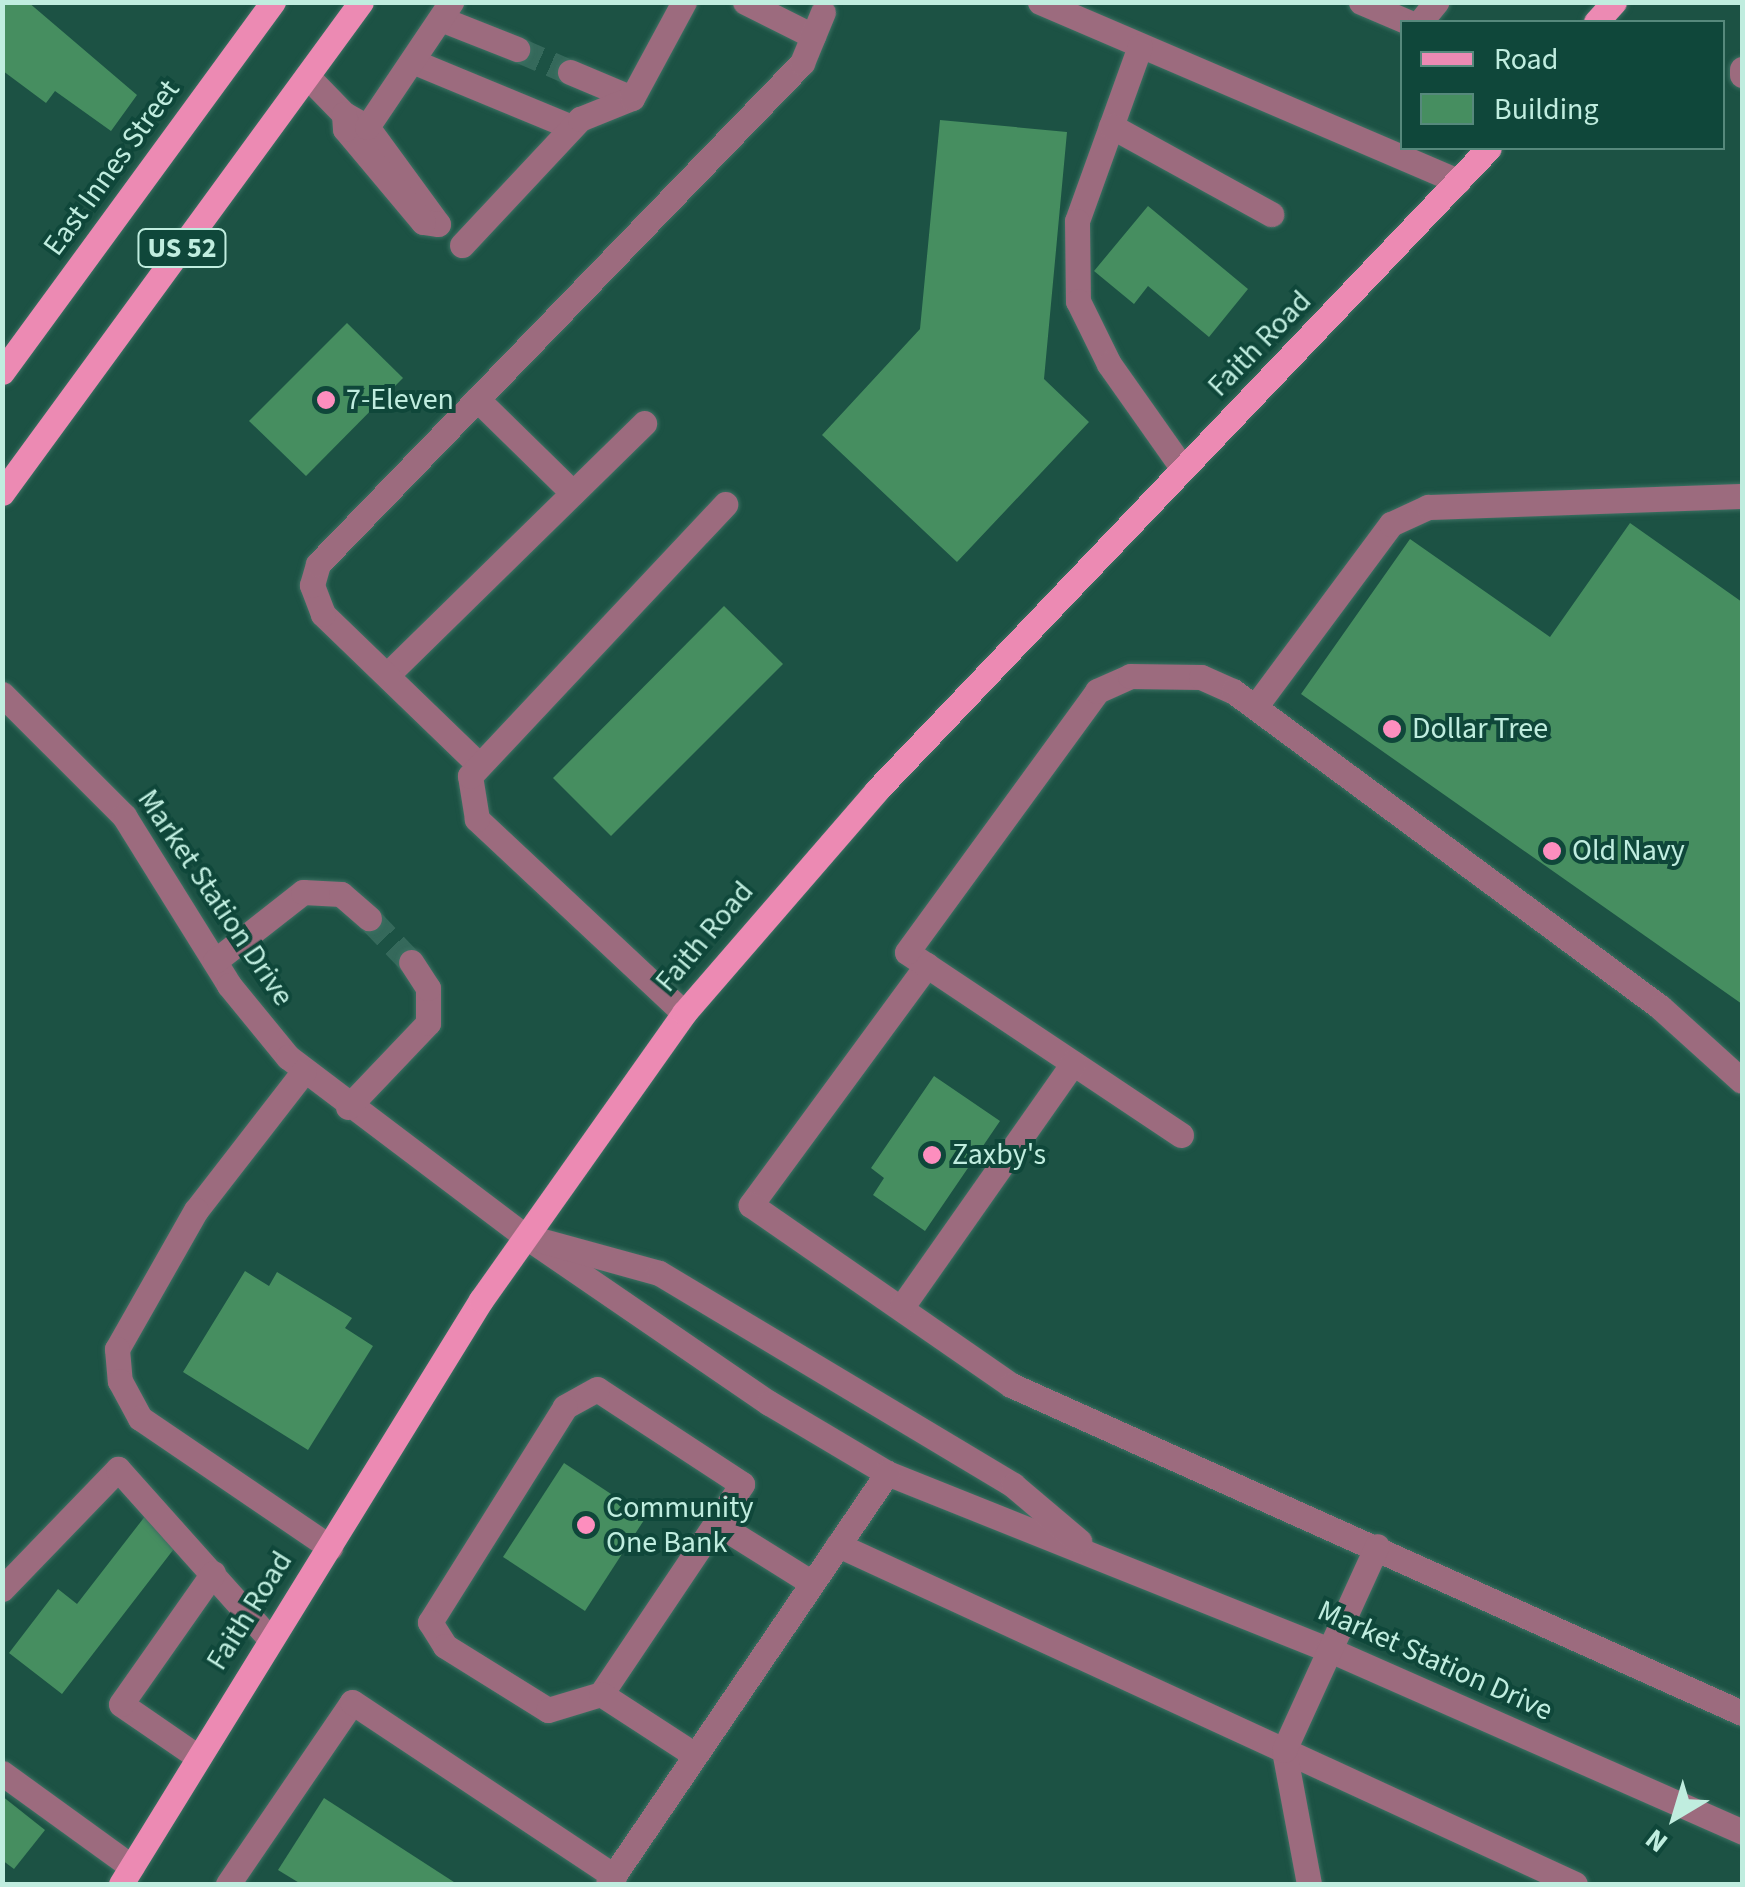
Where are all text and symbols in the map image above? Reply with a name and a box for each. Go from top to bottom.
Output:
legend [1400,20,1725,150]
text: Road [1494,38,1558,81]
street label: East Innes Street [36,73,188,263]
text: Building [1494,88,1599,131]
road number: US 52 [137,225,227,271]
street label: Faith Road [1201,284,1319,404]
place label: 7-Eleven [346,382,454,418]
marker: 7-Eleven [315,389,337,411]
place label: Dollar Tree [1412,711,1548,747]
marker: Dollar Tree [1381,718,1403,740]
street label: Market Station Drive [129,783,301,1013]
place label: Old Navy [1572,833,1685,869]
marker: Old Navy [1541,840,1563,862]
street label: Faith Road [648,874,762,1000]
place label: Zaxby's [952,1137,1046,1173]
marker: Zaxby's [921,1144,943,1166]
place label: Community One Bank [606,1490,753,1560]
marker: Community One Bank [575,1514,597,1536]
street label: Faith Road [199,1545,301,1677]
street label: Market Station Drive [1312,1593,1558,1729]
north arrow [1625,1767,1725,1867]
text: N [1637,1819,1676,1862]

